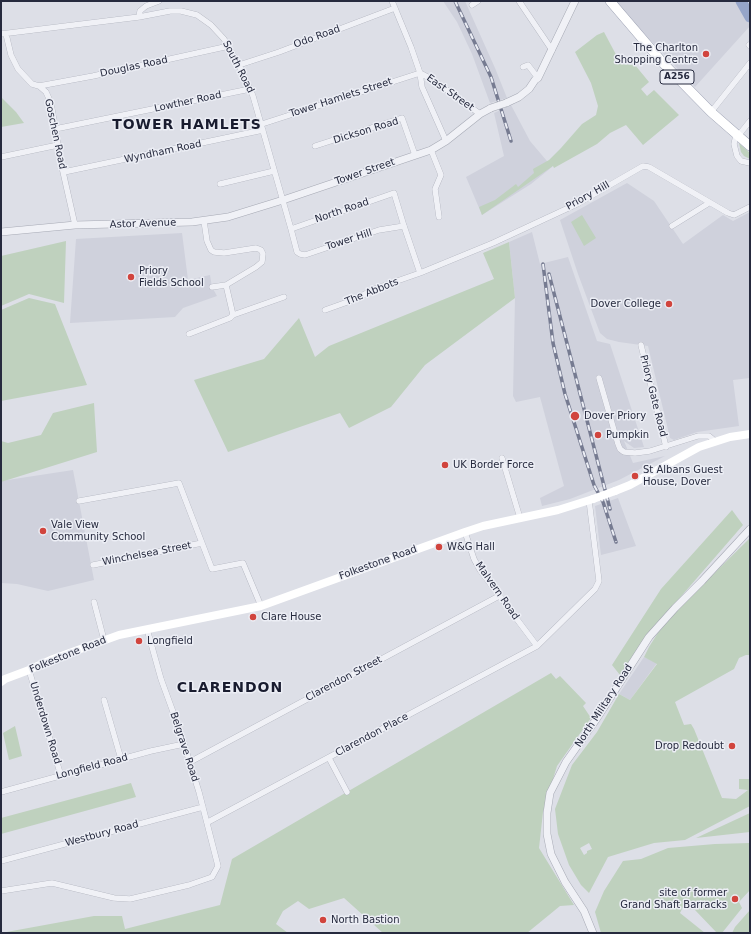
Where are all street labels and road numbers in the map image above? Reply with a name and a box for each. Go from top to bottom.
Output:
street label: Odo Road [292,23,342,51]
street label: South Road [220,39,256,95]
street label: Douglas Road [99,54,169,80]
road number: A256 [660,70,694,84]
street label: East Street [424,72,476,114]
street label: Tower Hamlets Street [288,76,394,120]
street label: Lowther Road [153,89,223,115]
street label: Goschen Road [42,98,68,170]
street label: Dickson Road [332,115,400,147]
street label: Wyndham Road [123,138,203,166]
street label: Tower Street [333,156,397,188]
street label: Priory Hill [564,179,612,213]
street label: North Road [313,196,371,226]
street label: Astor Avenue [110,217,176,231]
street label: Tower Hill [324,227,374,253]
street label: The Abbots [344,276,400,308]
street label: Priory Gate Road [637,354,669,438]
street label: Winchelsea Street [101,539,193,569]
street label: Folkestone Road [337,543,419,583]
street label: Malvern Road [473,560,521,622]
street label: Folkestone Road [28,634,108,676]
street label: Clarendon Street [304,654,384,704]
street label: North Military Road [573,662,635,750]
street label: Underdown Road [27,680,63,766]
street label: Belgrave Road [167,711,201,783]
street label: Clarendon Place [333,711,411,759]
street label: Longfield Road [55,752,129,782]
street label: Westbury Road [64,818,140,850]

